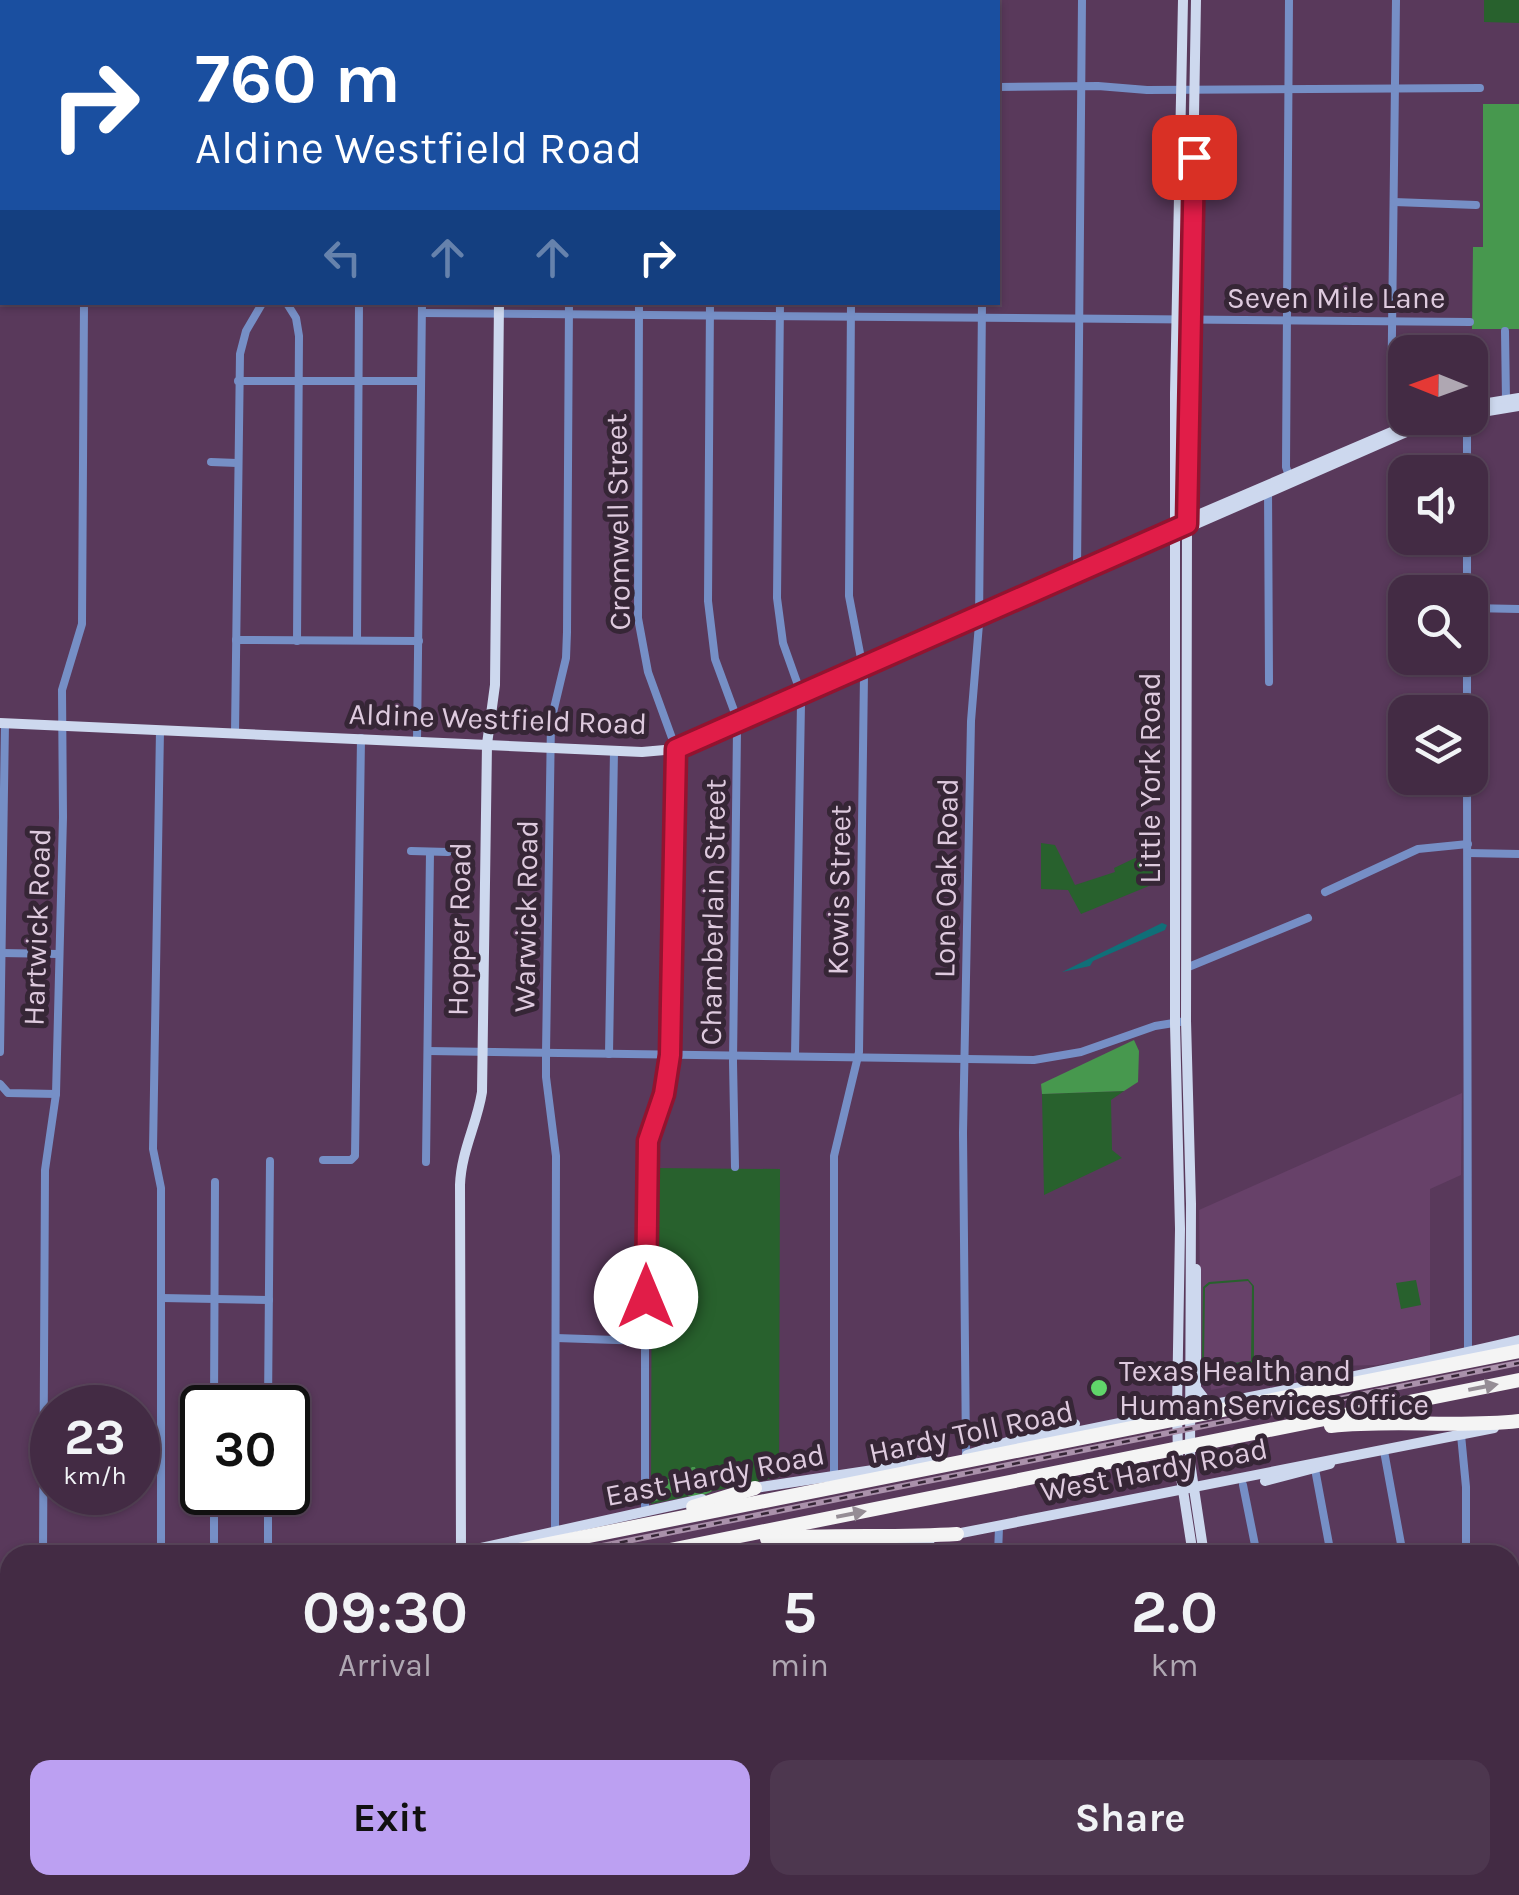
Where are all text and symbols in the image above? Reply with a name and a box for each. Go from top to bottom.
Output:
text: 760 m [195,38,401,120]
icon: right [30,40,160,170]
pin [1152,115,1237,200]
text: Aldine Westfield Road [195,122,642,174]
icon: arrive [1167,130,1222,185]
icon: left [315,230,370,285]
icon: ahead [420,230,475,285]
icon: ahead [525,230,580,285]
icon: right [630,230,685,285]
street label: Seven Mile Lane [1227,280,1445,316]
north arrow [1388,335,1488,435]
map controls [1388,335,1488,795]
street label: Cromwell Street [598,413,638,631]
button: sound [1388,455,1488,555]
button: search [1388,575,1488,675]
street label: Little York Road [1132,672,1168,884]
button: layers [1388,695,1488,795]
street label: Aldine Westfield Road [348,696,648,742]
street label: Chamberlain Street [693,778,733,1046]
street label: Lone Oak Road [926,778,966,978]
street label: Kowis Street [820,804,858,976]
street label: Warwick Road [506,819,546,1013]
street label: Hartwick Road [16,827,58,1027]
street label: Hopper Road [439,842,479,1016]
position arrow [594,1245,698,1349]
place label: Texas Health and Human Services Office [1119,1353,1429,1423]
marker: Texas Health and Human Services Office [1088,1377,1110,1399]
one-way arrow [1468,1379,1499,1395]
speed limit sign: 30 [180,1385,310,1515]
street label: Hardy Toll Road [865,1393,1077,1471]
text: 23 [64,1408,126,1467]
street label: West Hardy Road [1037,1430,1271,1510]
street label: East Hardy Road [602,1436,828,1514]
text: km/h [63,1461,127,1490]
one-way arrow [836,1506,867,1522]
text: 09:30 [302,1577,468,1647]
text: 5 [782,1577,817,1647]
text: 2.0 [1131,1577,1218,1647]
text: Arrival [338,1647,432,1684]
text: min [770,1647,829,1684]
text: km [1150,1647,1198,1684]
button: Exit [30,1760,750,1875]
button: Share [770,1760,1490,1875]

